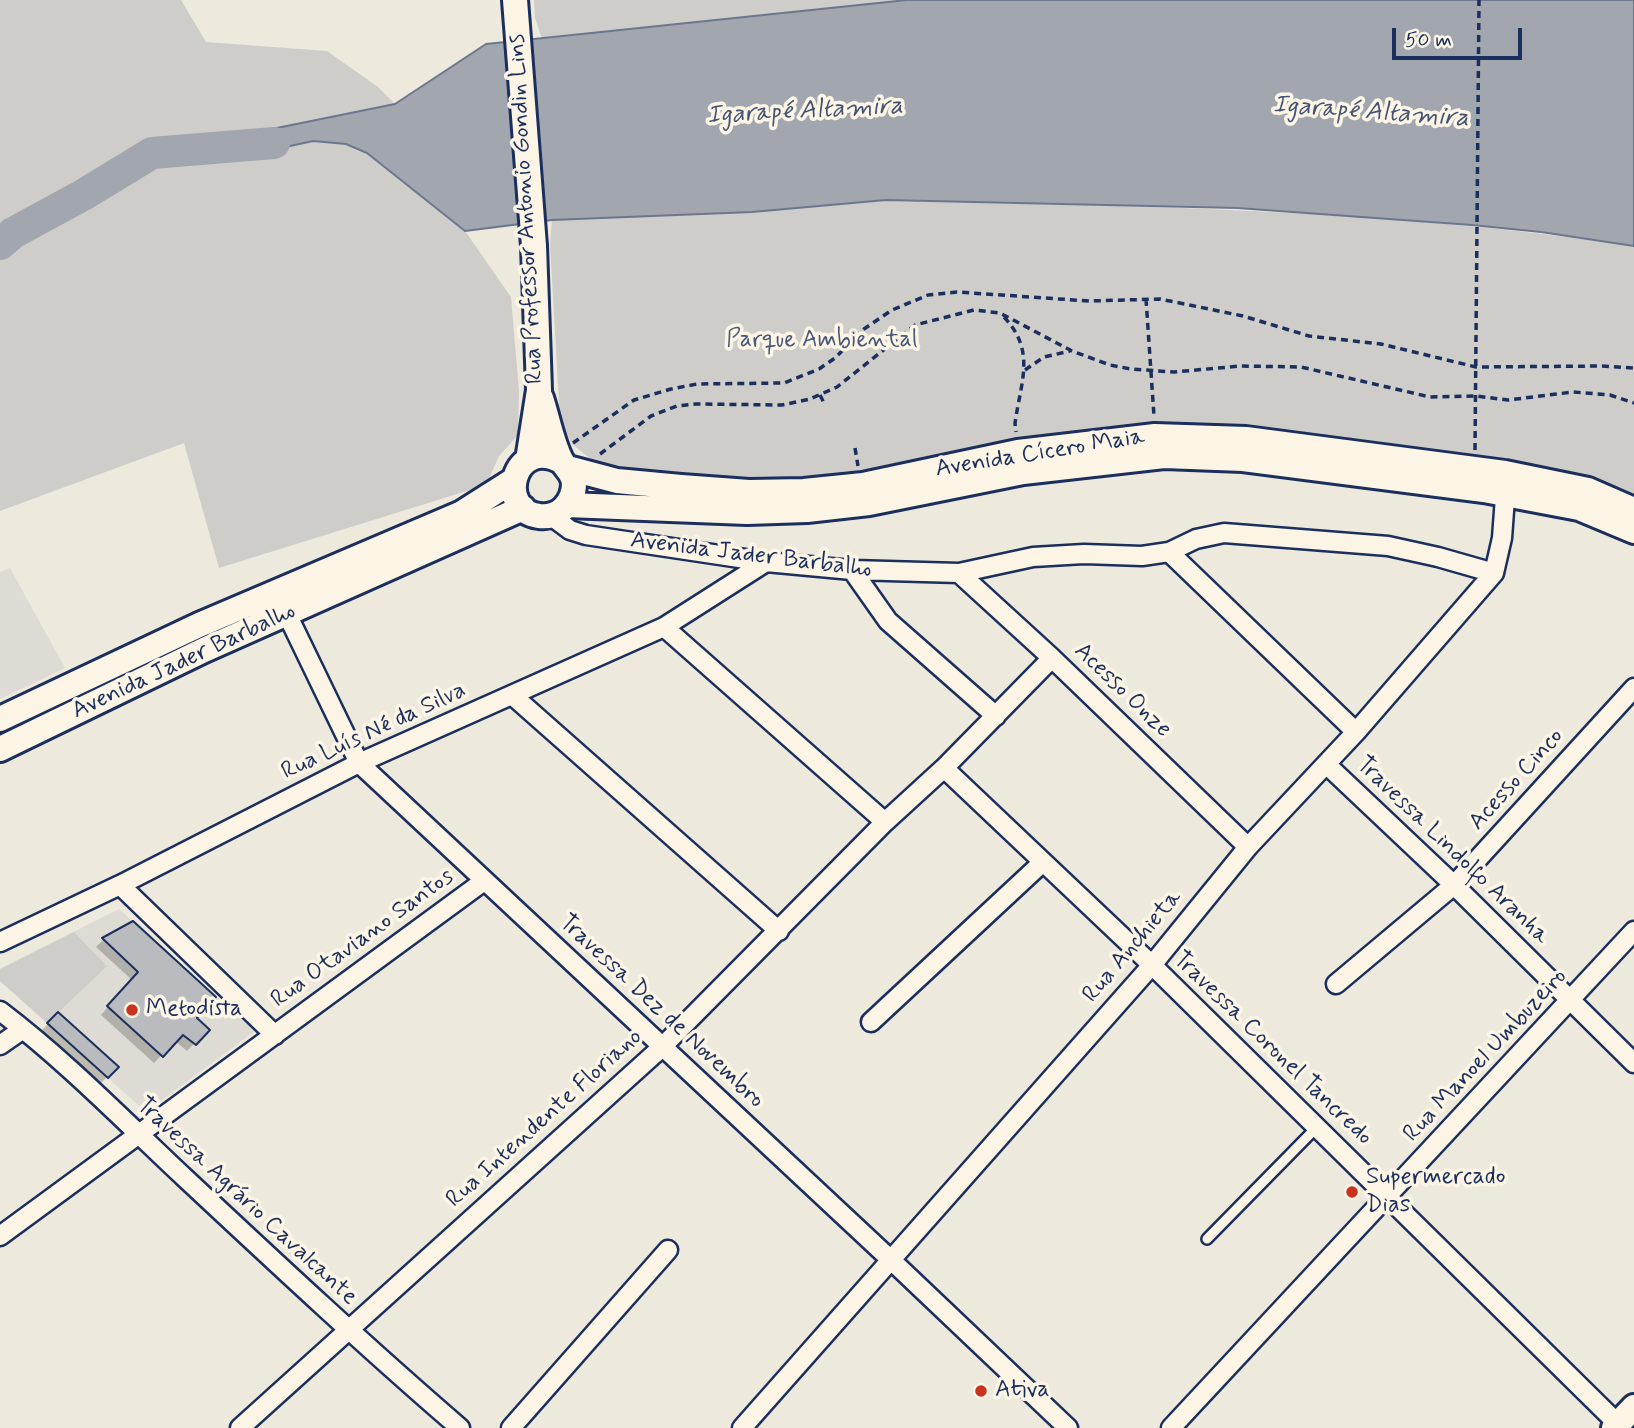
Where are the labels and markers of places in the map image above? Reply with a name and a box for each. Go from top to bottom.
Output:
place label: Metodista [146,996,242,1024]
marker: Metodista [124,1002,140,1018]
place label: Supermercado Dias [1366,1164,1506,1220]
marker: Supermercado Dias [1344,1184,1360,1200]
place label: Ativa [995,1377,1050,1405]
marker: Ativa [973,1383,989,1399]

